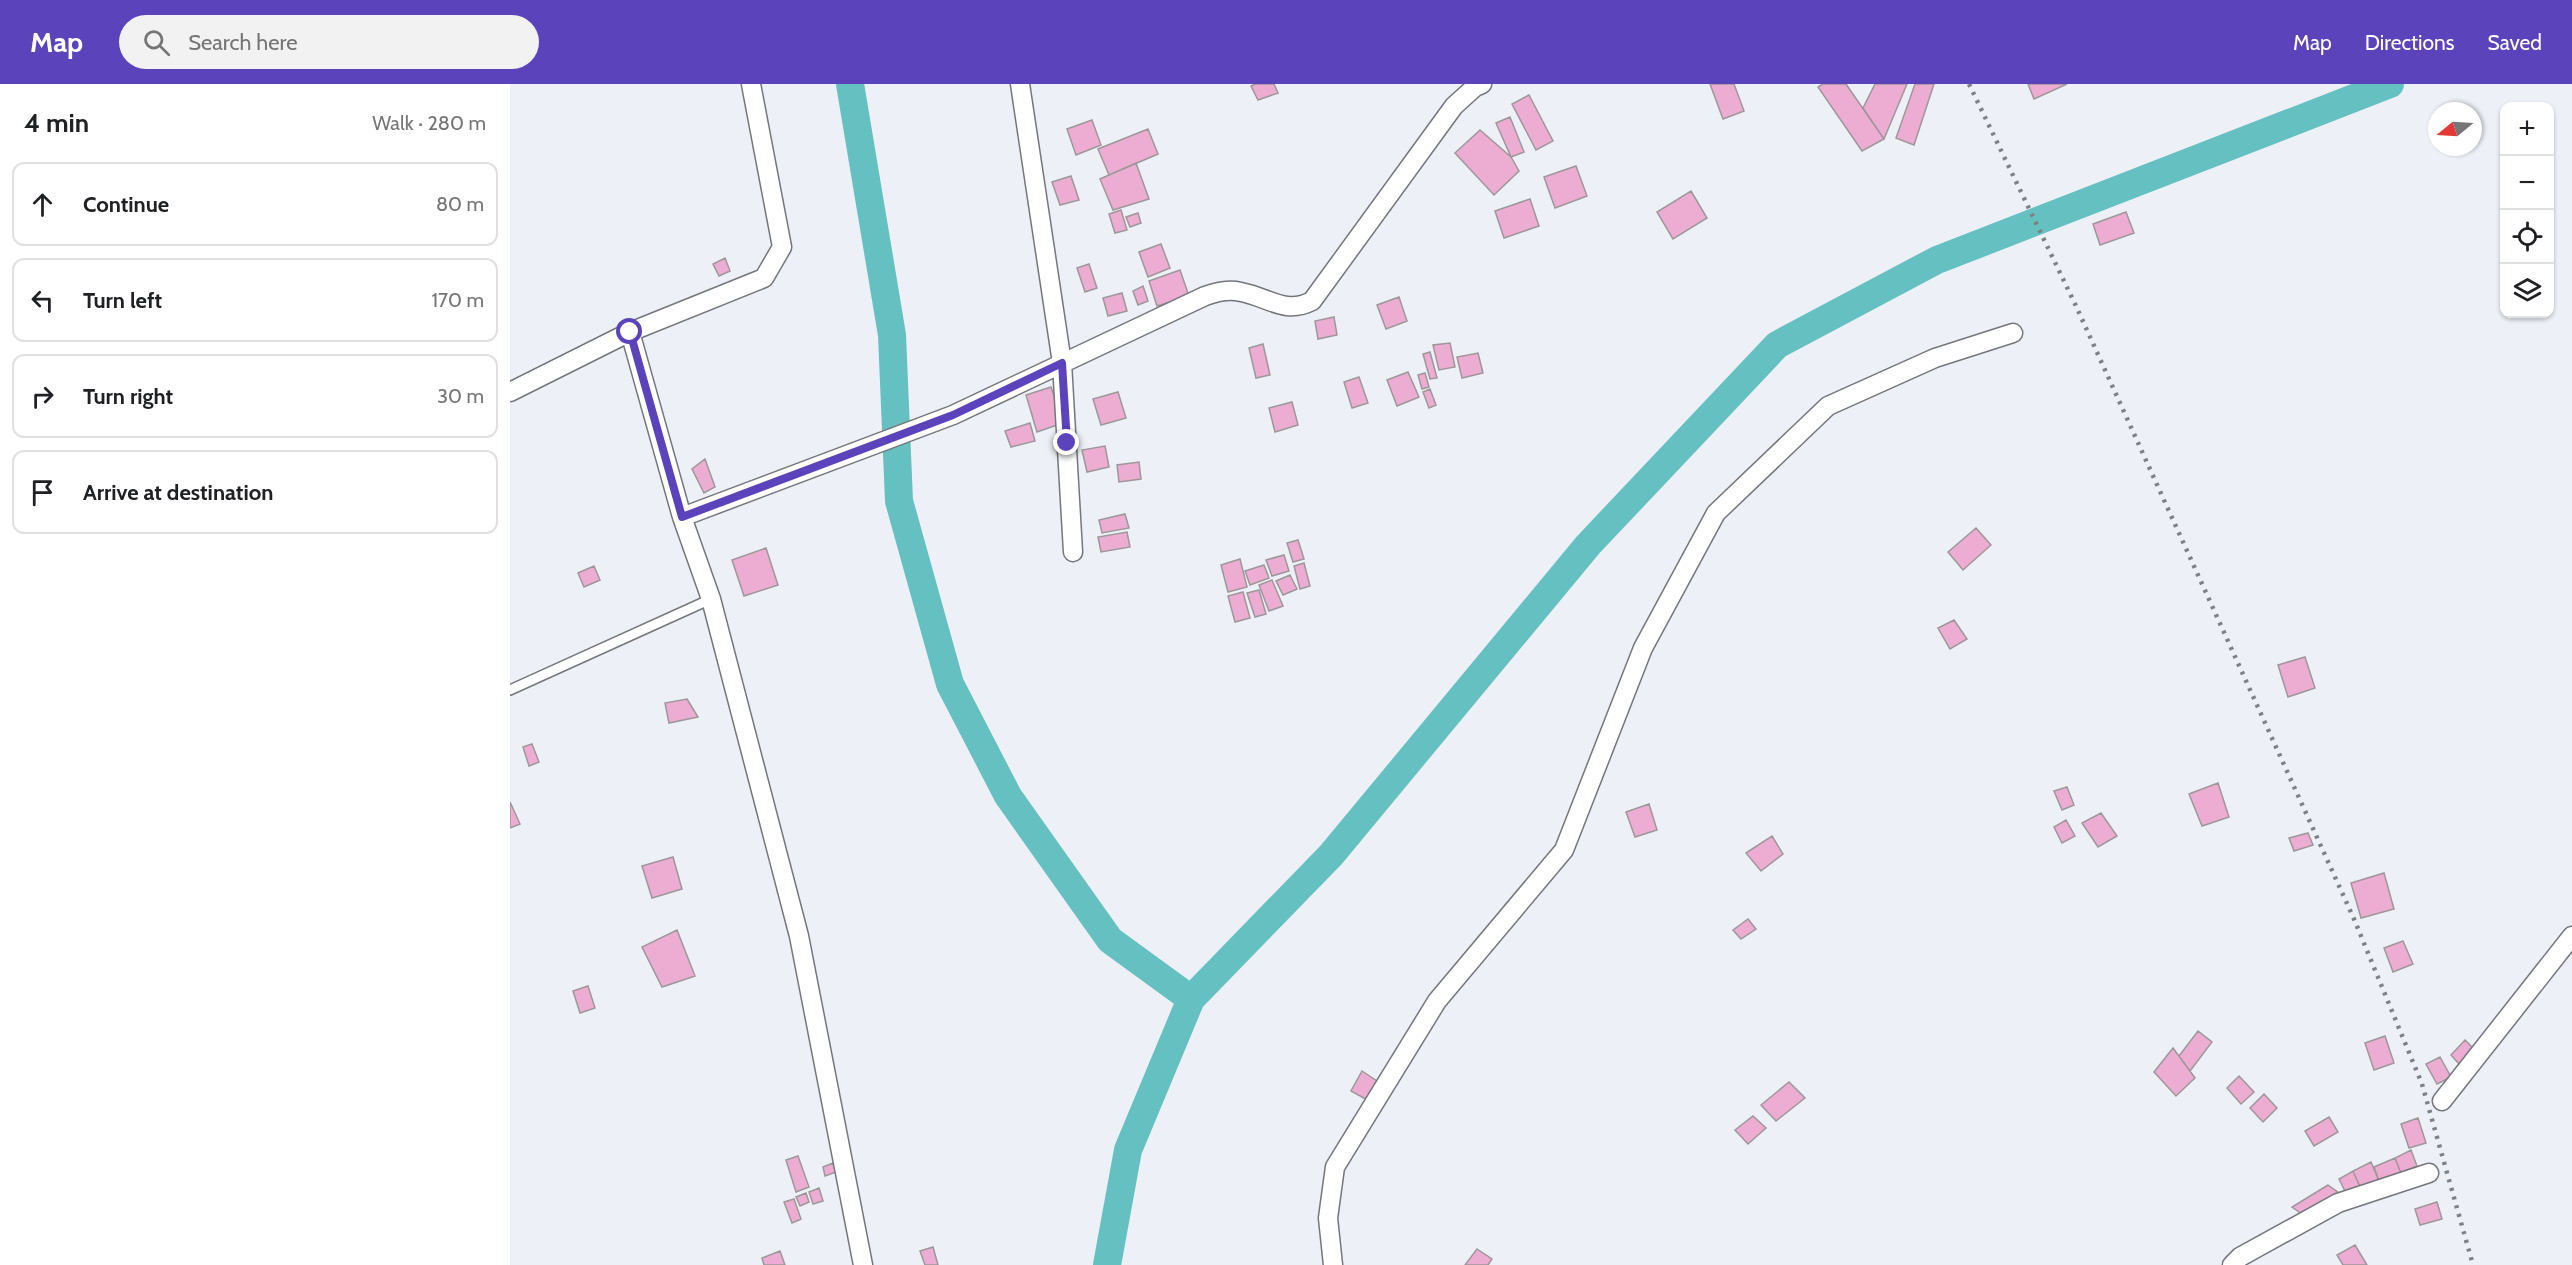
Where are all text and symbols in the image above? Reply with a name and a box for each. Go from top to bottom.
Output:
search box [119,15,539,69]
text: Map [30,25,83,59]
icon: search [140,26,173,59]
text: Search here [188,29,297,56]
text: Map [2293,30,2332,55]
text: Directions [2365,30,2454,55]
text: Saved [2487,30,2542,55]
north arrow [2428,102,2482,156]
map controls [2500,102,2554,318]
button: + [2500,102,2554,156]
text: 4 min [24,107,89,139]
text: Walk · 280 m [372,111,486,135]
button: − [2500,156,2554,210]
icon: ahead [26,188,59,221]
text: Continue [83,191,169,218]
text: 80 m [436,192,484,216]
button: locate [2500,210,2554,264]
button: layers [2500,264,2554,318]
icon: left [26,284,59,317]
text: Turn left [83,287,162,314]
text: 170 m [432,288,484,312]
route start [616,318,642,344]
icon: right [26,380,59,413]
text: Turn right [83,383,173,410]
text: 30 m [437,384,484,408]
route end [1053,429,1079,455]
icon: arrive [26,476,59,509]
text: Arrive at destination [83,479,273,506]

